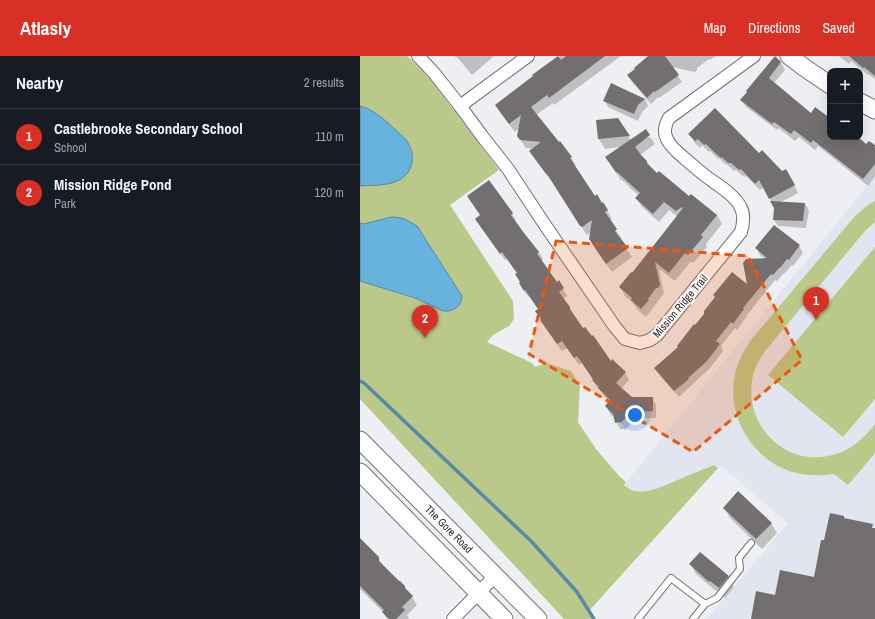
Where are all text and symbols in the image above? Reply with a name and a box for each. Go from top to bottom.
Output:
text: Atlasly [20,15,71,41]
text: Map [704,19,726,37]
text: Directions [748,19,800,37]
text: Saved [822,19,855,37]
map controls [827,68,863,140]
button: + [827,68,863,104]
text: Nearby [16,71,63,94]
text: 2 results [304,74,344,91]
button: − [827,104,863,140]
text: Castlebrooke Secondary School [54,118,243,139]
text: 1 [26,128,32,145]
text: 110 m [315,128,344,145]
text: School [54,139,87,156]
text: Mission Ridge Pond [54,174,172,195]
text: 2 [26,184,32,201]
text: 120 m [314,184,344,201]
text: Park [54,195,76,212]
street label: Mission Ridge Trail [649,272,711,340]
pin: 1 [803,287,829,320]
pin: 2 [412,305,438,338]
your location [625,405,645,425]
street label: The Gore Road [422,502,476,556]

